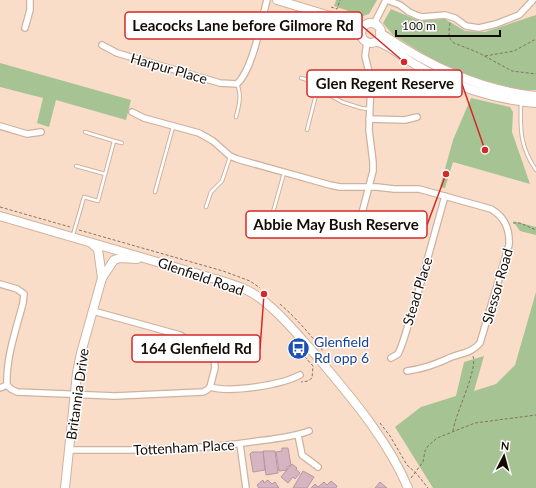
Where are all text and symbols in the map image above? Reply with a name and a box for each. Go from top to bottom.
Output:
callout: Leacocks Lane before Gilmore Rd [125,12,362,39]
scale bar [396,12,500,38]
text: Leacocks Lane before Gilmore Rd [132,16,354,34]
text: 100 m [402,18,436,33]
street label: Harpur Place [129,49,209,87]
callout: Glen Regent Reserve [307,70,462,97]
text: Glen Regent Reserve [316,74,454,92]
callout: Abbie May Bush Reserve [246,211,427,238]
text: Abbie May Bush Reserve [252,215,419,233]
street label: Slessor Road [478,246,516,326]
street label: Glenfield Road [156,253,246,299]
street label: Stead Place [399,255,435,327]
place label: Glenfield Rd opp 6 [314,333,369,366]
callout: 164 Glenfield Rd [132,335,260,362]
bus stop icon: Glenfield Rd opp 6 [286,336,312,362]
text: 164 Glenfield Rd [140,339,252,357]
street label: Britannia Drive [62,347,92,441]
street label: Tottenham Place [133,436,235,458]
north arrow [484,436,524,476]
text: N [500,439,510,452]

